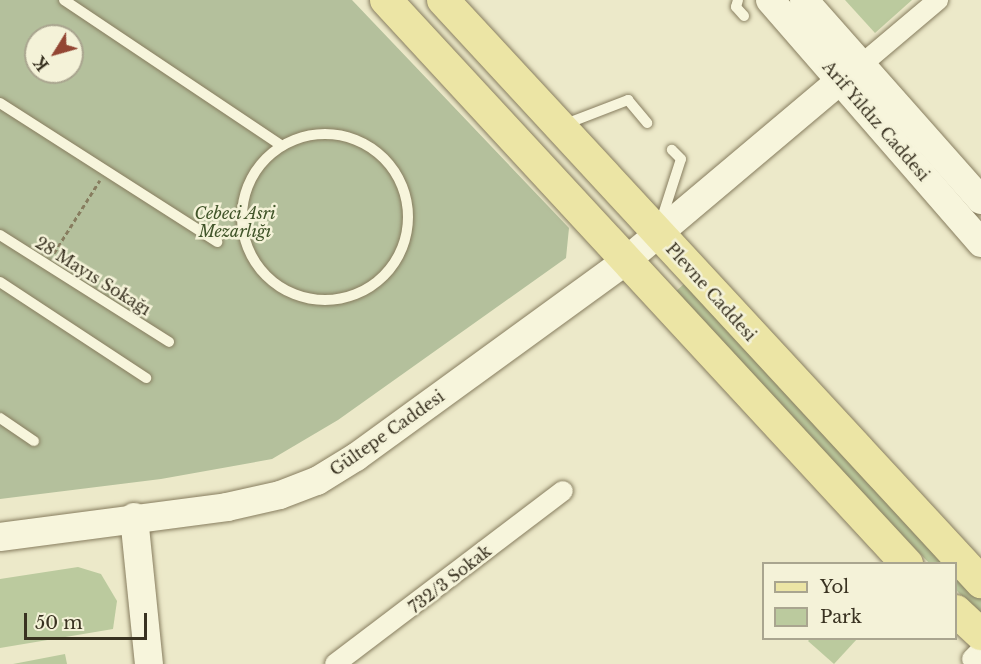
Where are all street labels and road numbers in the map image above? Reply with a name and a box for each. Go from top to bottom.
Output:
street label: Arif Yıldız Caddesi [819,57,933,185]
street label: 28 Mayıs Sokağı [32,233,154,319]
street label: Plevne Caddesi [662,239,760,345]
street label: Gültepe Caddesi [326,386,448,480]
street label: 732/3 Sokak [405,541,495,617]

